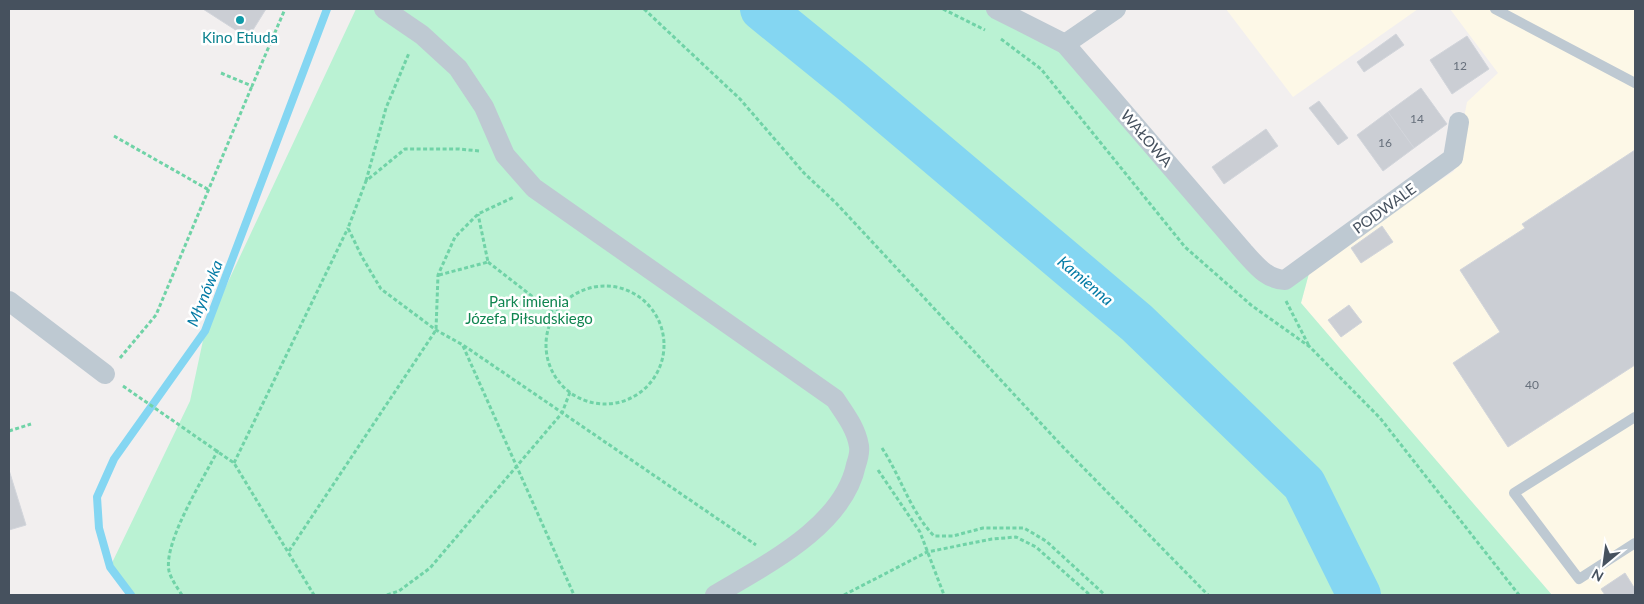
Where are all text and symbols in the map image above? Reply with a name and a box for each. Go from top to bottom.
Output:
marker: Kino Etiuda [234,14,246,26]
place label: Kino Etiuda [202,28,278,46]
house number: 12 [1453,58,1467,73]
street label: WAŁOWA [1117,106,1177,171]
house number: 14 [1410,111,1424,126]
house number: 16 [1378,135,1392,150]
street label: PODWALE [1349,179,1419,237]
water label: Kamienna [1054,251,1118,309]
water label: Młynówka [182,257,226,329]
park label: Park imienia Józefa Piłsudskiego [465,292,593,327]
house number: 40 [1525,377,1539,392]
north arrow [1579,539,1629,589]
text: N [1589,566,1606,586]

